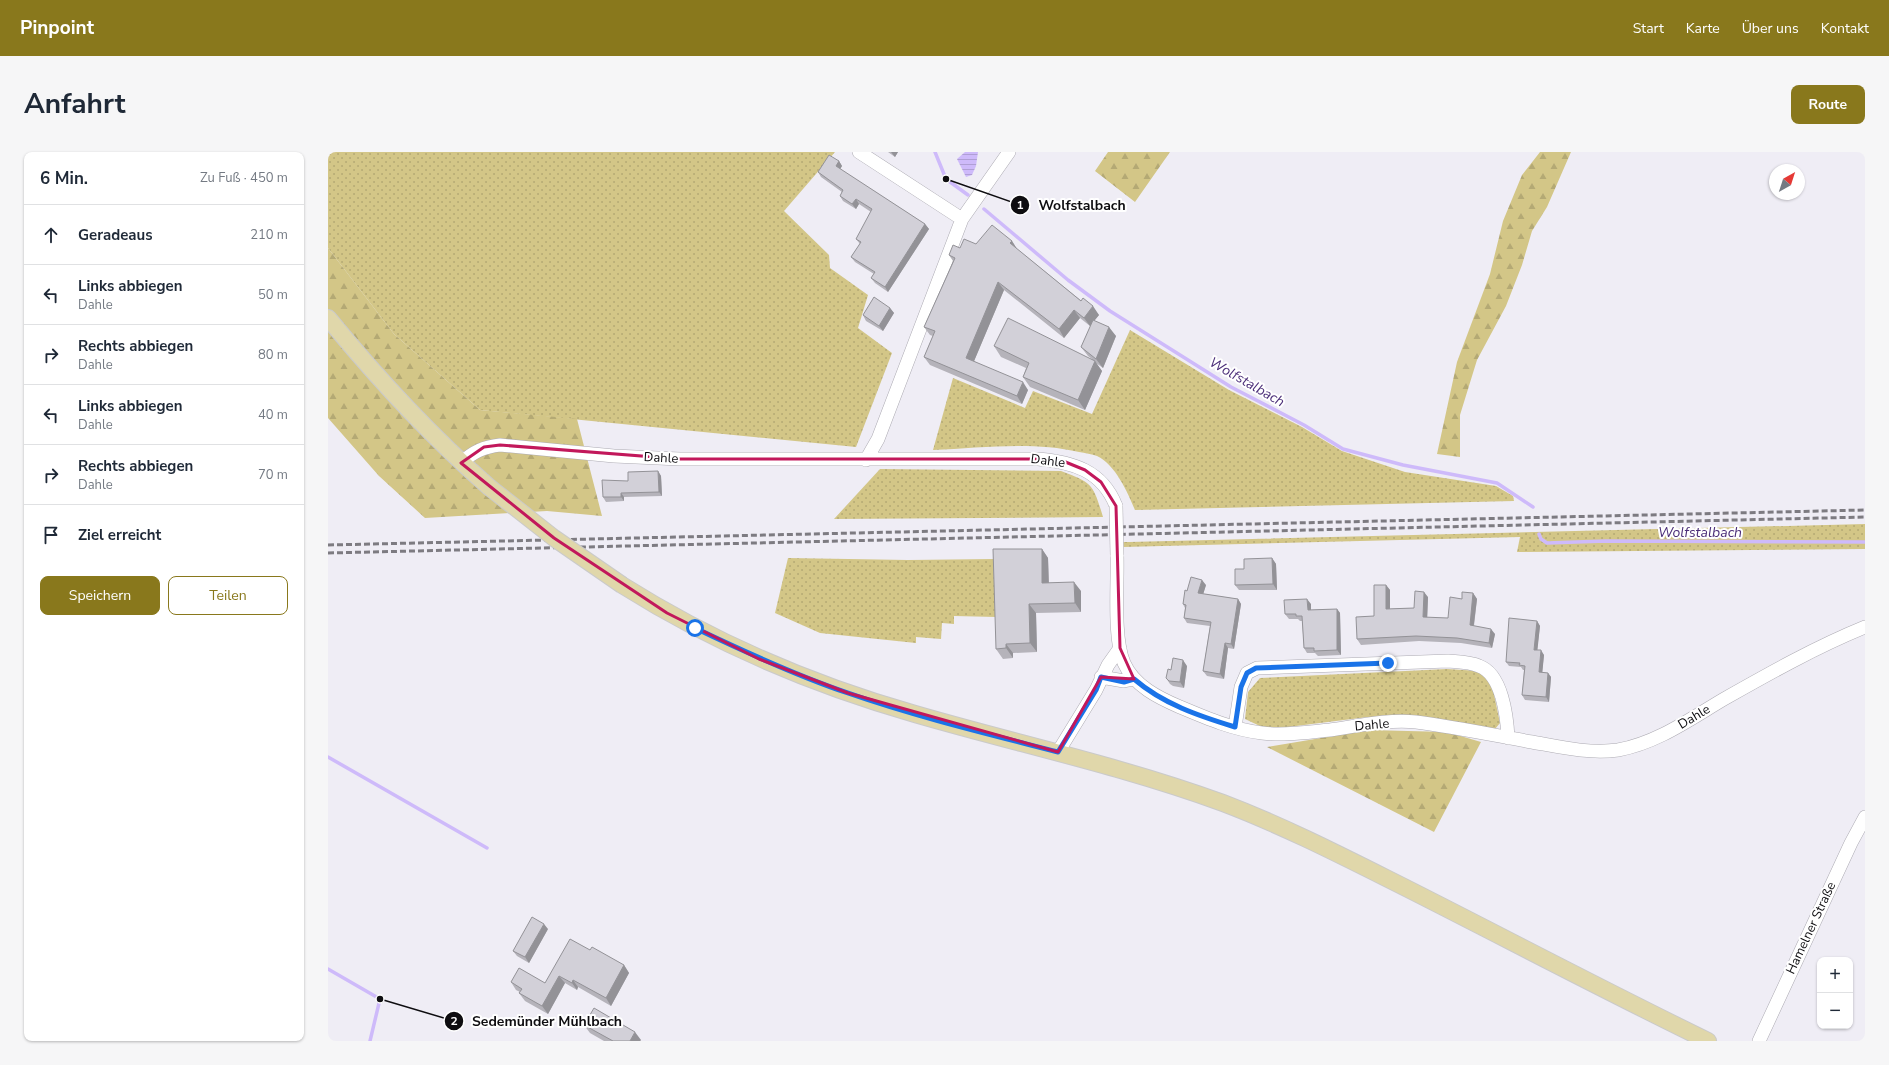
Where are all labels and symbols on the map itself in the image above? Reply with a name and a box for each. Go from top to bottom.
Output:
north arrow [1769,164,1805,200]
callout: Wolfstalbach [1010,192,1133,218]
text: Wolfstalbach [1038,196,1126,215]
text: 1 [1016,197,1024,213]
water label: Wolfstalbach [1206,353,1288,411]
street label: Dahle [643,448,679,468]
street label: Dahle [1030,450,1066,472]
water label: Wolfstalbach [1658,523,1742,542]
route start [686,619,704,637]
route end [1379,654,1397,672]
street label: Dahle [1675,700,1714,734]
street label: Dahle [1354,715,1390,735]
street label: Hamelner Straße [1782,879,1840,977]
callout: Sedemünder Mühlbach [444,1008,630,1034]
text: Sedemünder Mühlbach [472,1012,622,1031]
text: 2 [450,1013,458,1029]

